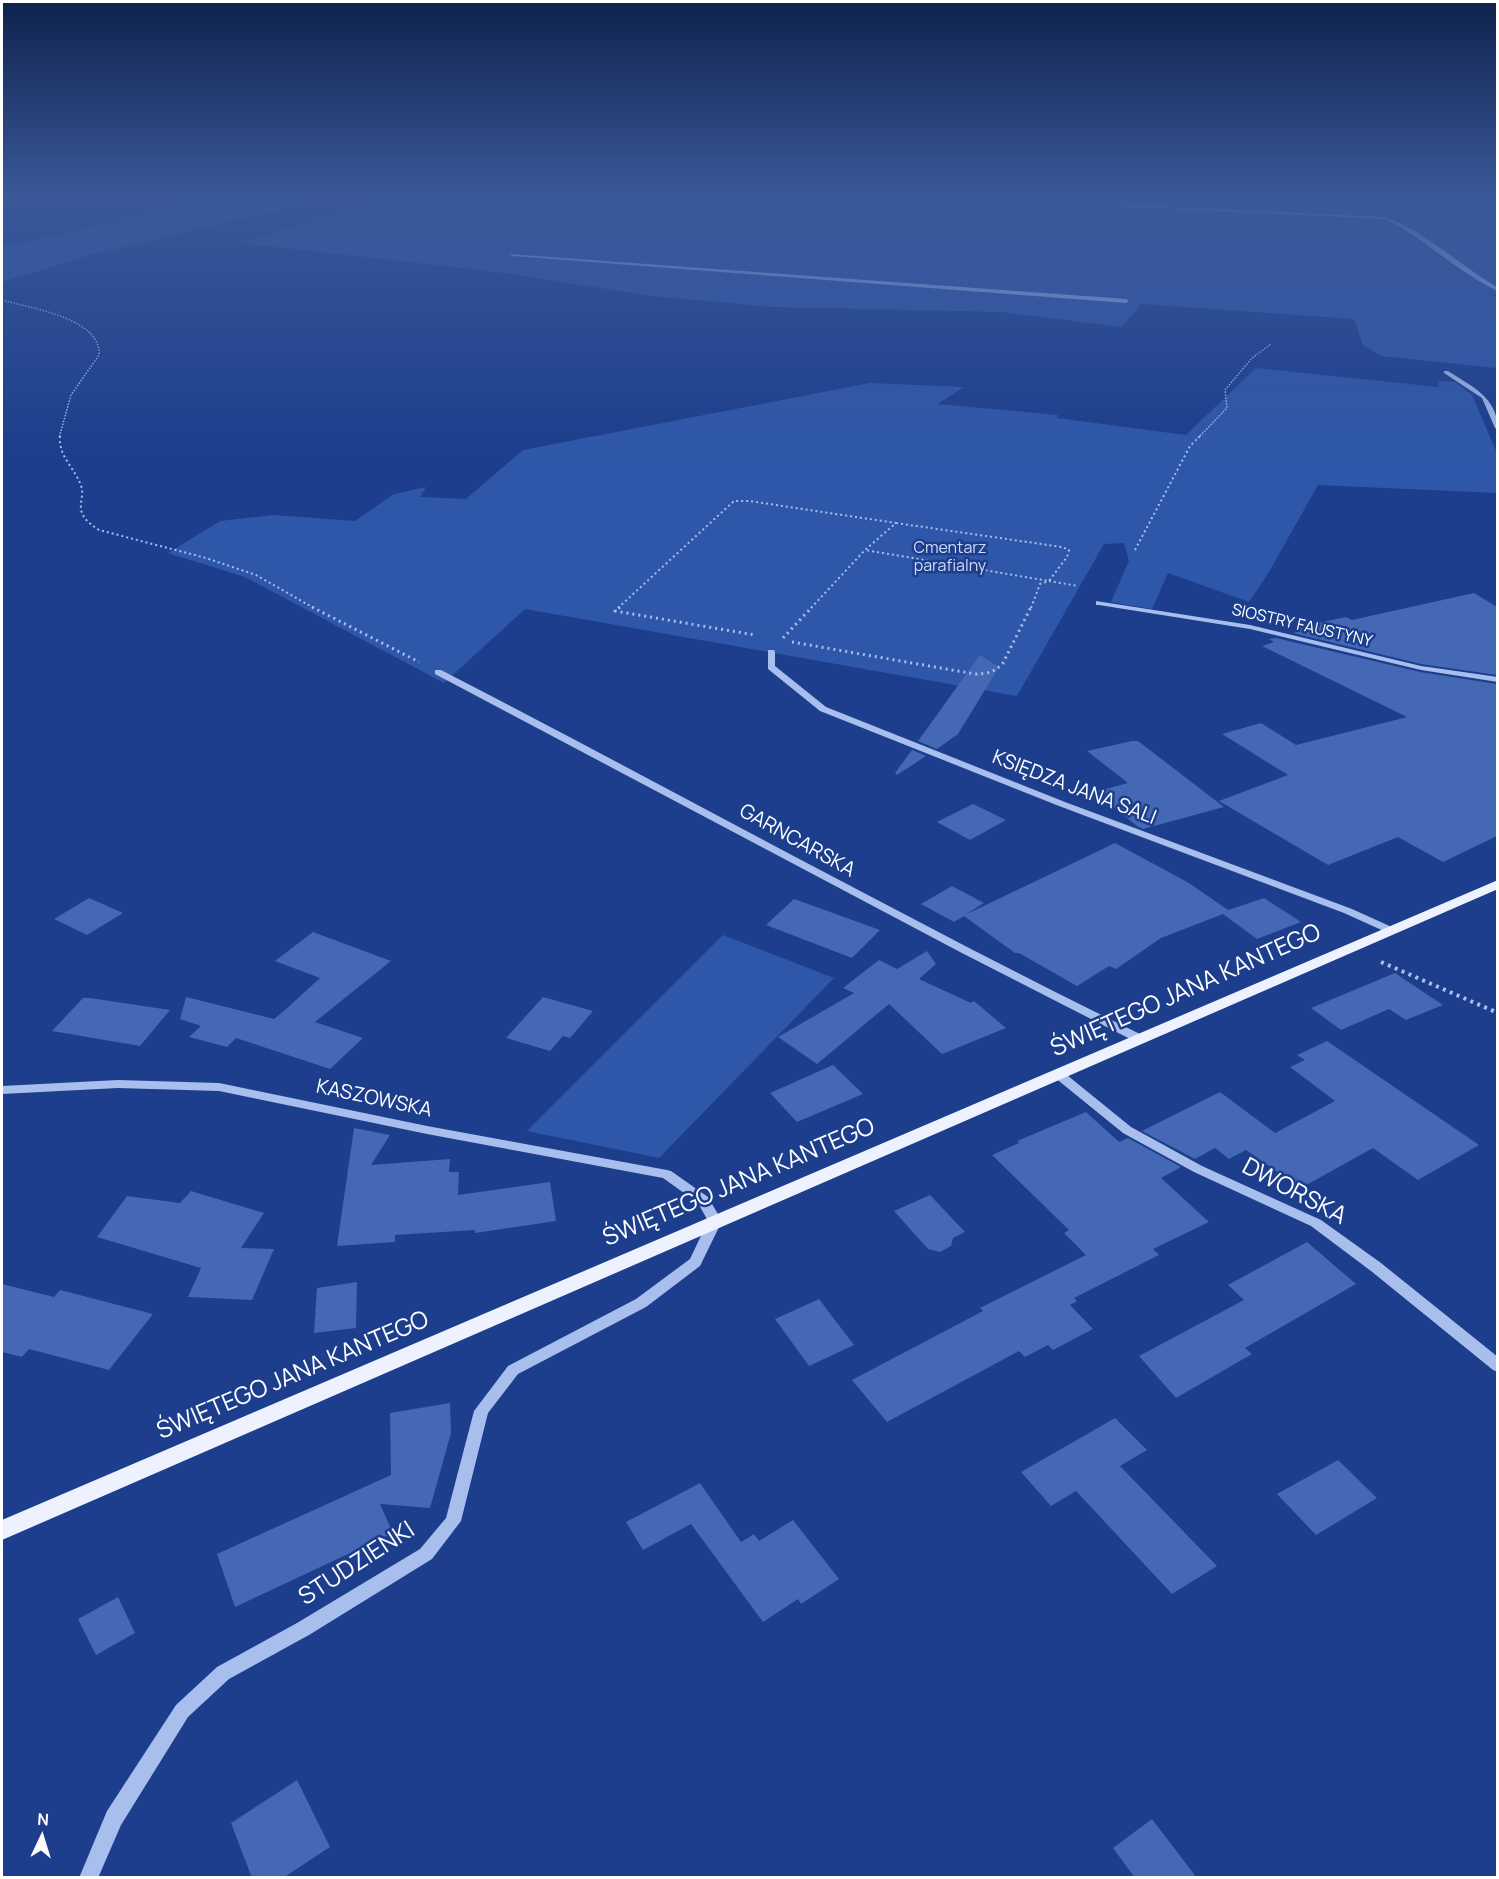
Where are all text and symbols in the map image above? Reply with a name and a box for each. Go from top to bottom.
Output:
park label: Cmentarz parafialny [913,539,987,577]
street label: SIOSTRY FAUSTYNY [1230,600,1374,652]
street label: KSIĘDZA JANA SALI [989,746,1159,830]
street label: GARNCARSKA [735,799,859,883]
street label: ŚWIĘTEGO JANA KANTEGO [1046,918,1326,1064]
street label: KASZOWSKA [314,1075,434,1123]
street label: ŚWIĘTEGO JANA KANTEGO [599,1113,879,1253]
street label: DWORSKA [1237,1153,1351,1231]
street label: ŚWIĘTEGO JANA KANTEGO [153,1306,433,1446]
street label: STUDZIENKI [294,1516,420,1612]
north arrow [12,1807,72,1867]
text: N [37,1808,50,1830]

